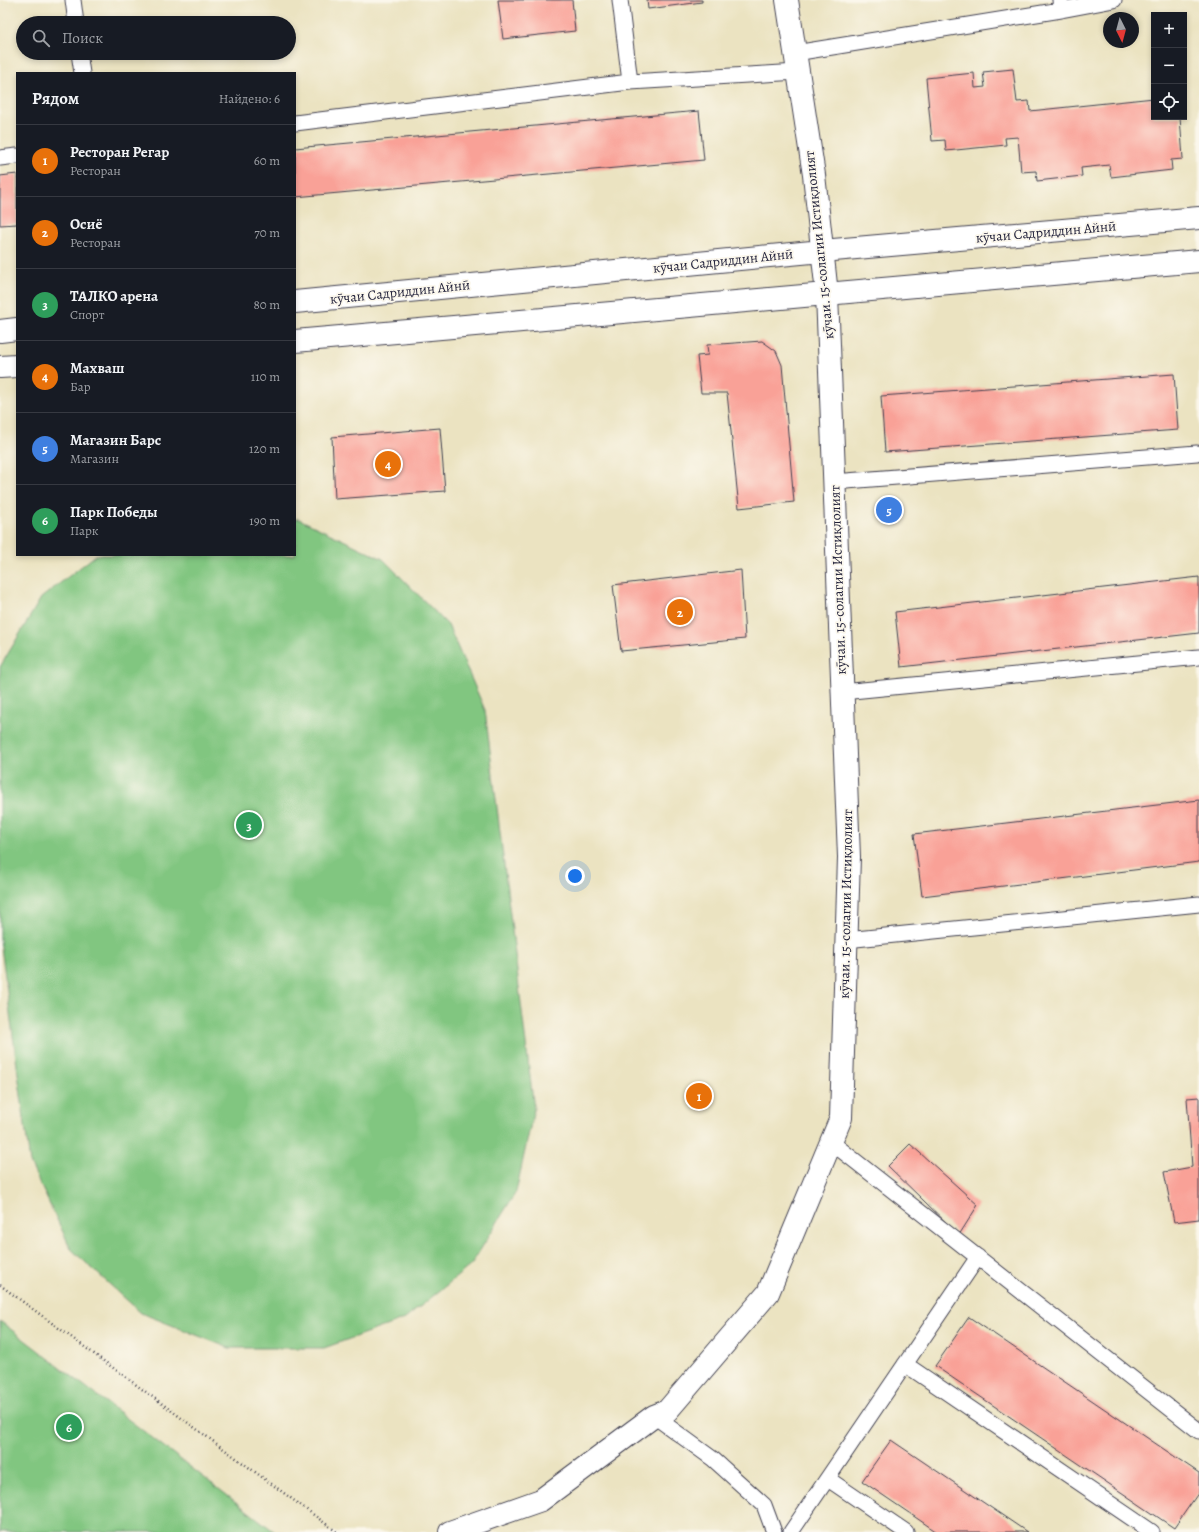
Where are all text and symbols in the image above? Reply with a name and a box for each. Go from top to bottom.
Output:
north arrow [1103,12,1139,48]
map controls [1151,12,1187,120]
button: + [1151,12,1187,48]
search box [16,16,296,60]
icon: search [30,27,52,49]
text: Поиск [62,28,103,48]
button: − [1151,48,1187,84]
button: locate [1151,84,1187,120]
text: Рядом [32,87,79,110]
text: Найдено: 6 [219,90,280,107]
text: Ресторан Регар [70,142,169,162]
street label: кӯчаи. 15-солагии Истиқлолият [800,150,838,340]
text: 1 [43,152,47,169]
text: 60 m [254,152,280,169]
text: Ресторан [70,162,121,179]
text: Осиё [70,214,102,234]
street label: кӯчаи Садриддин Айнӣ [975,216,1117,248]
text: 2 [42,224,48,241]
text: 70 m [254,224,280,241]
text: Ресторан [70,234,121,251]
street label: кӯчаи Садриддин Айнӣ [652,244,794,278]
street label: кӯчаи Садриддин Айнӣ [329,275,471,309]
text: ТАЛКО арена [70,286,158,306]
text: 3 [42,296,48,313]
text: 80 m [253,296,280,313]
text: Спорт [70,306,104,323]
text: Махваш [70,358,124,378]
text: 4 [42,368,48,385]
text: 110 m [251,368,280,385]
text: Бар [70,378,91,395]
text: Магазин Барс [70,430,161,450]
text: 5 [42,440,48,457]
text: 120 m [249,440,280,457]
pin: 4 [375,449,401,479]
text: Магазин [70,450,119,467]
street label: кӯчаи. 15-солагии Истиқлолият [825,485,851,675]
pin: 5 [876,495,902,525]
text: Парк Победы [70,502,158,522]
text: 6 [42,512,48,529]
text: 190 m [249,512,280,529]
text: Парк [70,522,99,539]
pin: 2 [667,597,693,627]
street label: кӯчаи. 15-солагии Истиқлолият [835,809,857,999]
pin: 3 [236,810,262,840]
your location [565,866,585,886]
pin: 1 [686,1081,712,1111]
pin: 6 [56,1412,82,1442]

